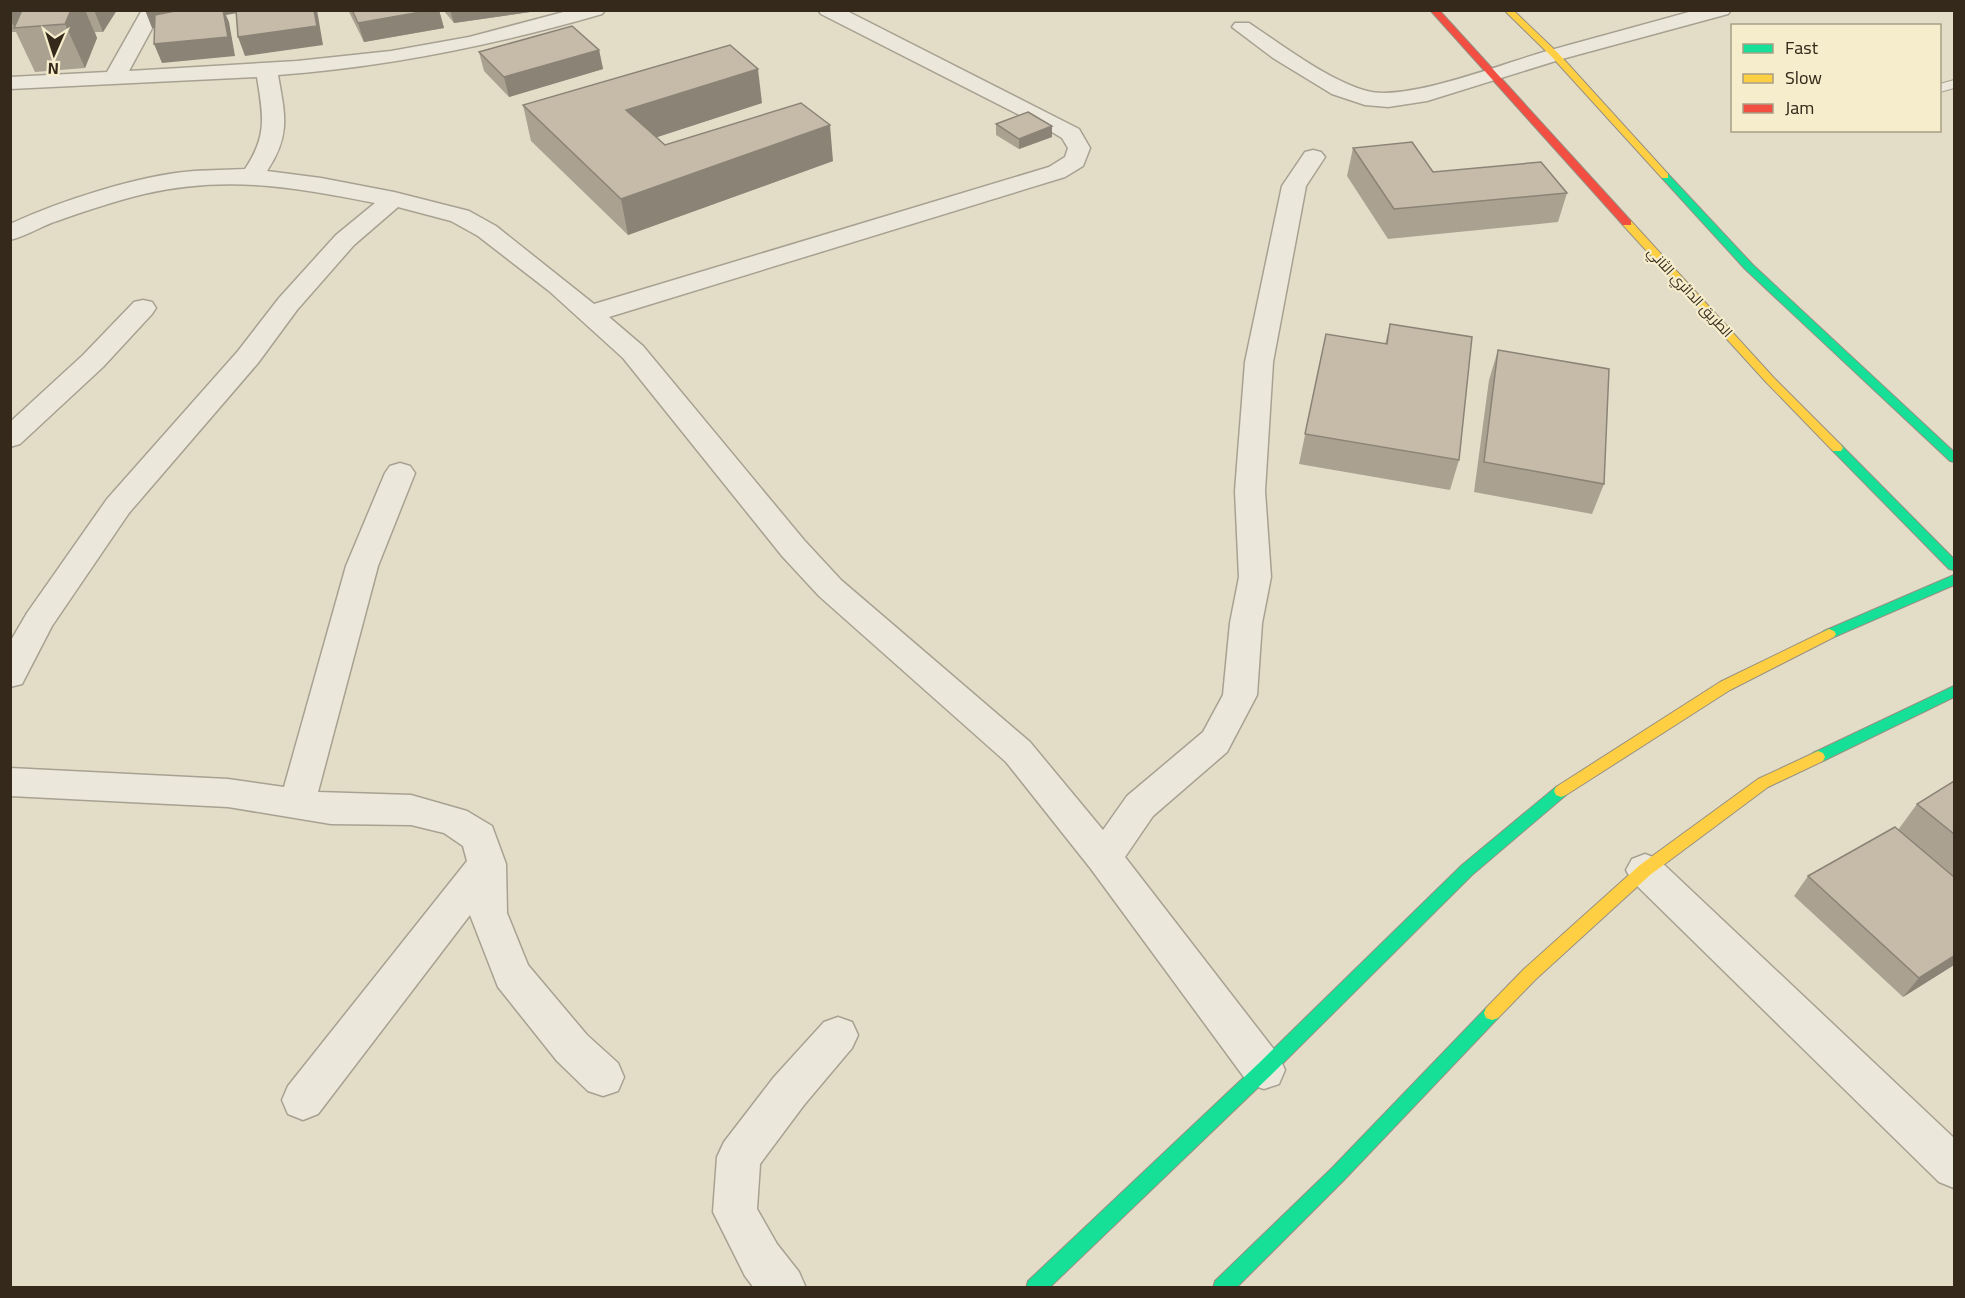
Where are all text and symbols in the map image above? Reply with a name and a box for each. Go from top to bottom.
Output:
north arrow [24,24,84,84]
legend [1731,24,1941,132]
text: Fast [1785,31,1819,64]
text: N [47,54,59,84]
text: Slow [1785,61,1822,94]
text: Jam [1785,91,1814,124]
street label: الطريق الدائري الثاني [1641,240,1739,344]

